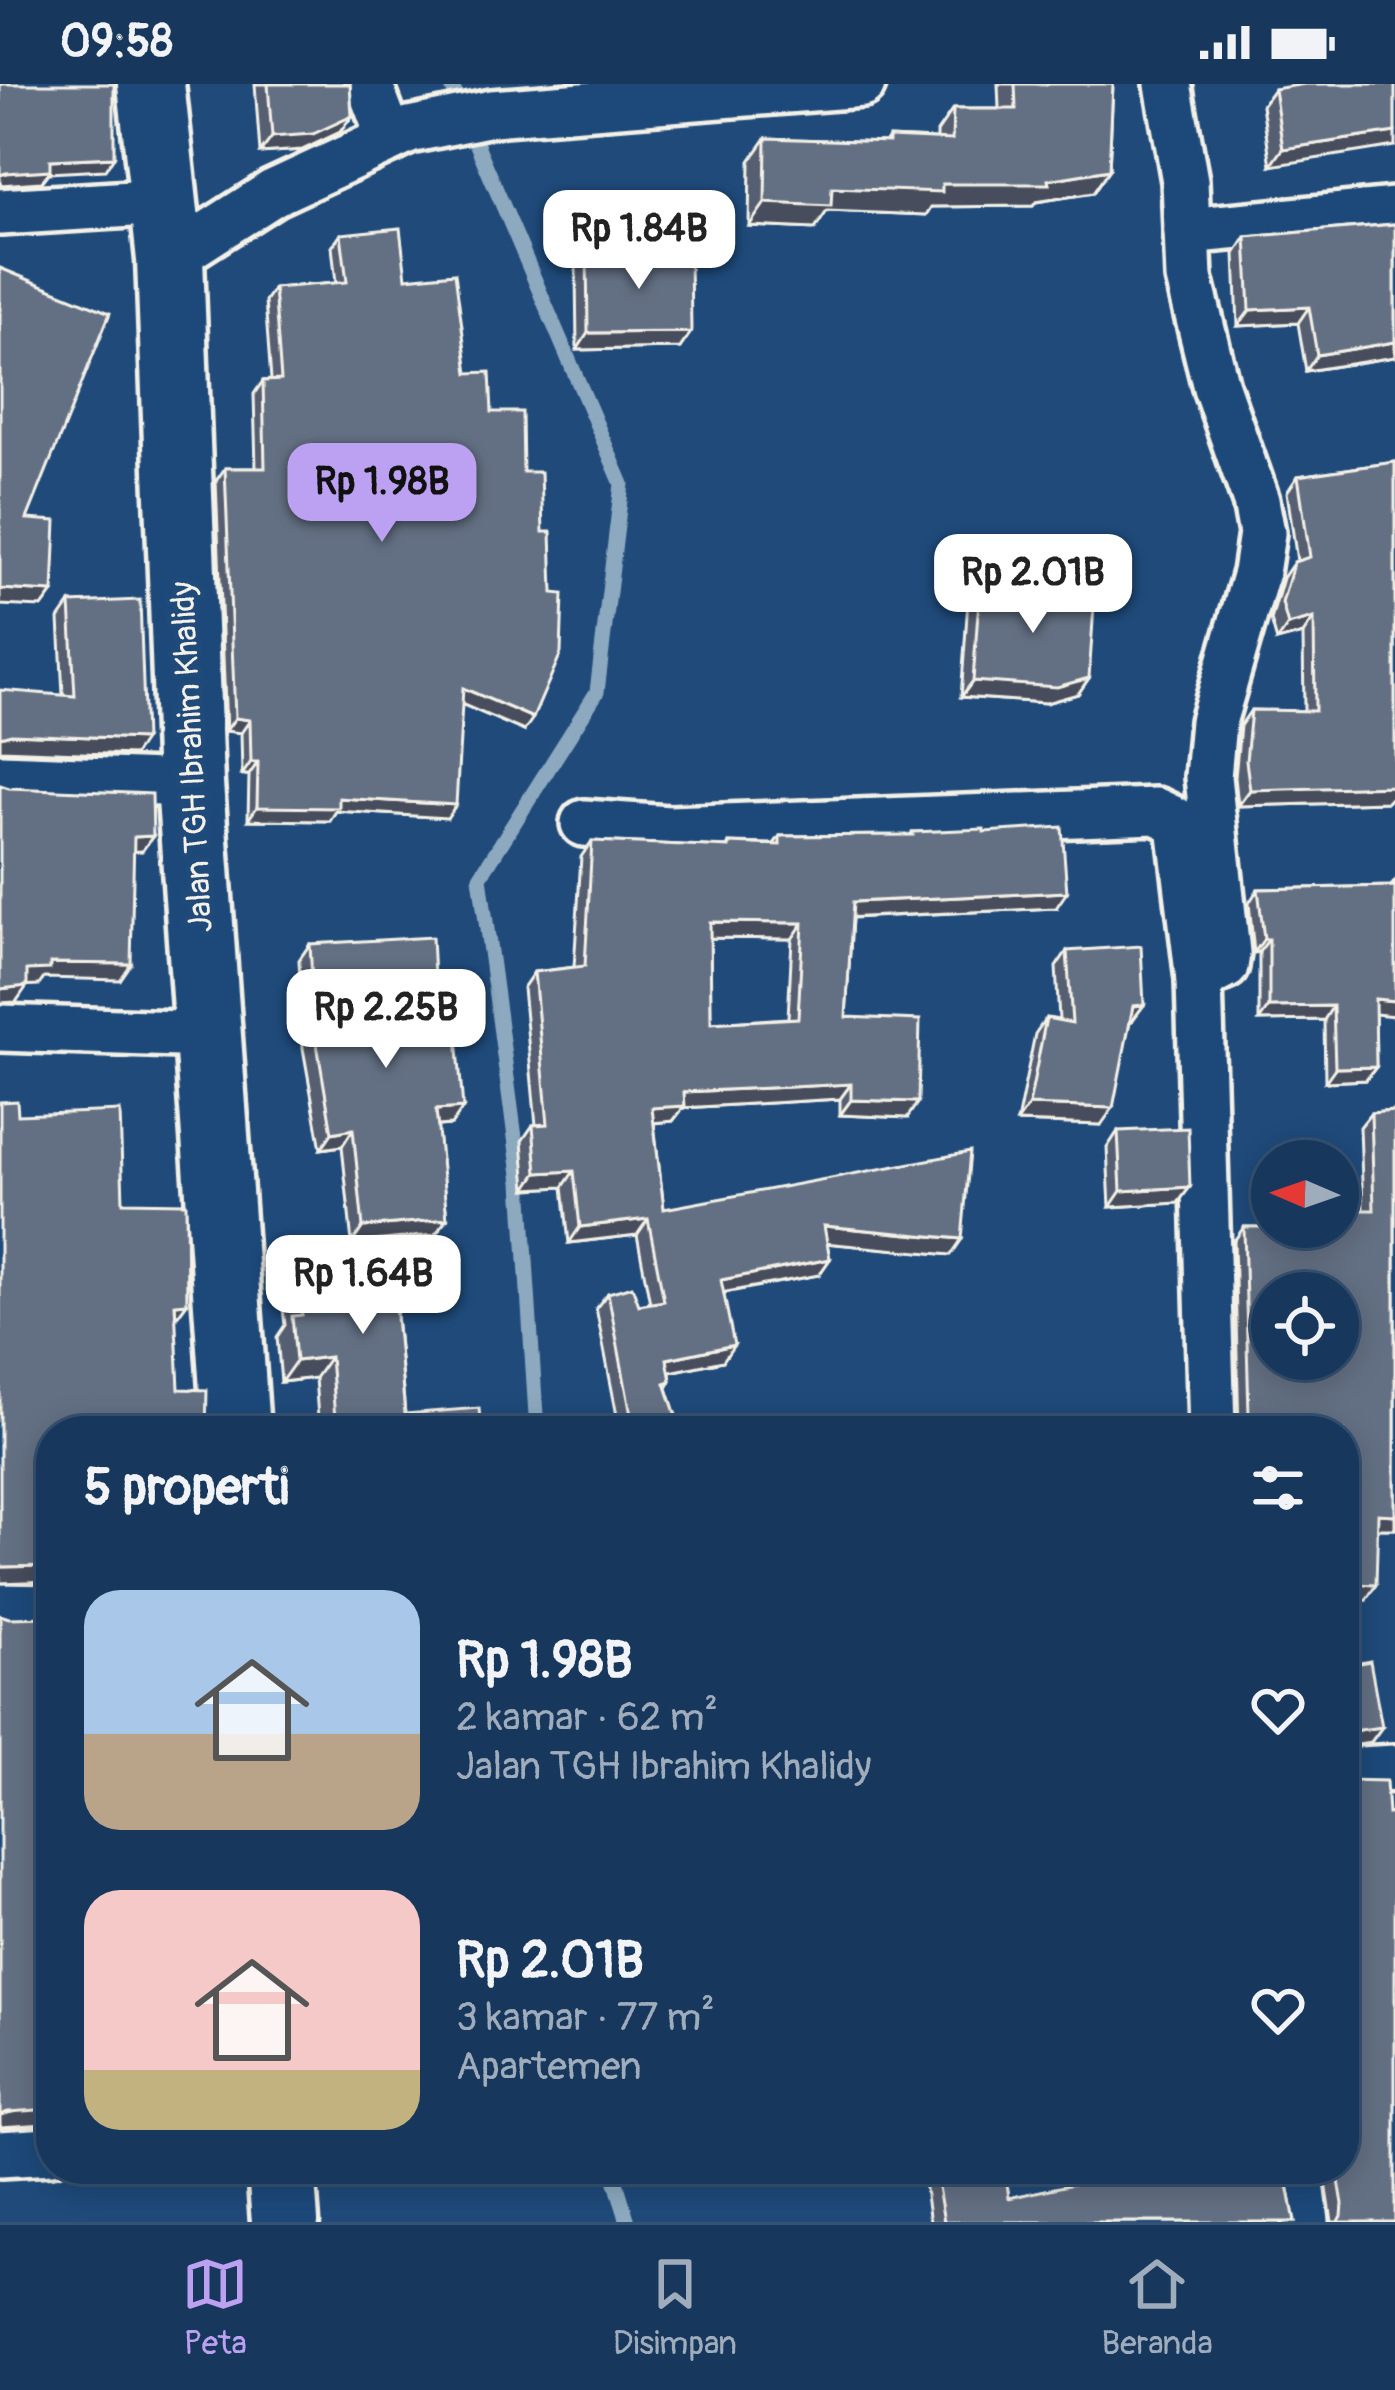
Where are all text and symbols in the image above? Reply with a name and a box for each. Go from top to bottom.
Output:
text: 09:58 [60,14,173,70]
pin: Rp 1.84B [515,190,763,292]
text: Rp 1.84B [570,204,708,253]
pin: Rp 1.98B [258,443,506,545]
text: Rp 1.98B [314,457,450,506]
pin: Rp 2.01B [909,534,1157,636]
text: Rp 2.01B [961,548,1105,597]
street label: Jalan TGH Ibrahim Khalidy [162,580,222,934]
pin: Rp 2.25B [262,969,510,1071]
text: Rp 2.25B [314,983,458,1032]
north arrow [1251,1140,1359,1248]
map controls [1251,1140,1359,1380]
pin: Rp 1.64B [239,1235,487,1337]
text: Rp 1.64B [293,1249,433,1298]
button: locate [1251,1272,1359,1380]
icon: filters [1245,1455,1311,1521]
text: 5 properti [84,1456,289,1520]
text: Rp 1.98B [456,1629,633,1693]
icon: home [180,1638,324,1782]
icon: heart [1245,1677,1311,1743]
text: 2 kamar · 62 m² [456,1693,718,1742]
text: Jalan TGH Ibrahim Khalidy [456,1742,871,1791]
text: Rp 2.01B [456,1929,644,1993]
icon: home [180,1938,324,2082]
icon: heart [1245,1977,1311,2043]
text: 3 kamar · 77 m² [456,1993,715,2042]
text: Apartemen [456,2042,641,2091]
tab: Peta [182,2251,248,2364]
tab: Disimpan [613,2251,737,2364]
tab: Beranda [1101,2251,1213,2364]

